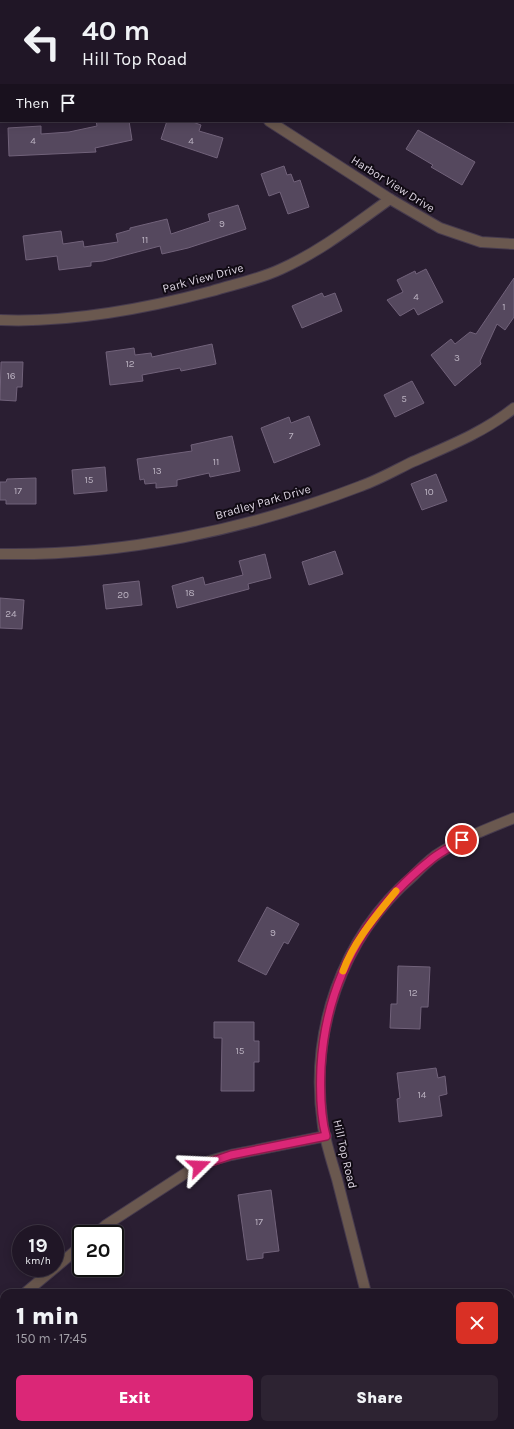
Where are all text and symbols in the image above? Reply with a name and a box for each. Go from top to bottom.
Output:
text: 40 m [82,14,150,47]
icon: left [16,16,68,68]
text: Hill Top Road [82,48,187,70]
icon: arrive [57,92,79,114]
text: Then [16,94,49,112]
house number: 4 [30,135,36,147]
house number: 4 [188,135,194,147]
street label: Harbor View Drive [349,153,437,215]
house number: 9 [219,218,225,230]
house number: 11 [142,234,148,246]
street label: Park View Drive [161,260,245,296]
house number: 4 [413,291,419,303]
house number: 1 [502,301,506,313]
house number: 3 [454,352,460,364]
house number: 12 [125,358,135,370]
house number: 16 [6,370,16,382]
house number: 5 [401,393,407,405]
house number: 7 [289,430,294,442]
house number: 11 [213,456,219,468]
house number: 13 [152,465,162,477]
house number: 15 [85,474,94,486]
street label: Bradley Park Drive [214,482,312,522]
house number: 17 [14,485,22,497]
house number: 10 [424,486,434,498]
house number: 18 [185,587,195,599]
house number: 20 [117,589,129,601]
house number: 24 [5,608,17,620]
pin [445,823,479,857]
icon: arrive [451,829,473,851]
house number: 9 [270,927,276,939]
house number: 12 [408,987,418,999]
house number: 15 [236,1045,245,1057]
house number: 14 [418,1089,427,1101]
street label: Hill Top Road [330,1118,360,1190]
position arrow [178,1145,220,1187]
house number: 17 [255,1216,263,1228]
speed limit sign: 20 [72,1225,124,1277]
text: 19 [28,1234,48,1257]
text: km/h [25,1255,51,1267]
text: 1 min [16,1302,79,1330]
button: close [456,1302,498,1344]
text: 150 m · 17:45 [16,1331,87,1346]
button: Exit [16,1375,253,1421]
button: Share [261,1375,498,1421]

